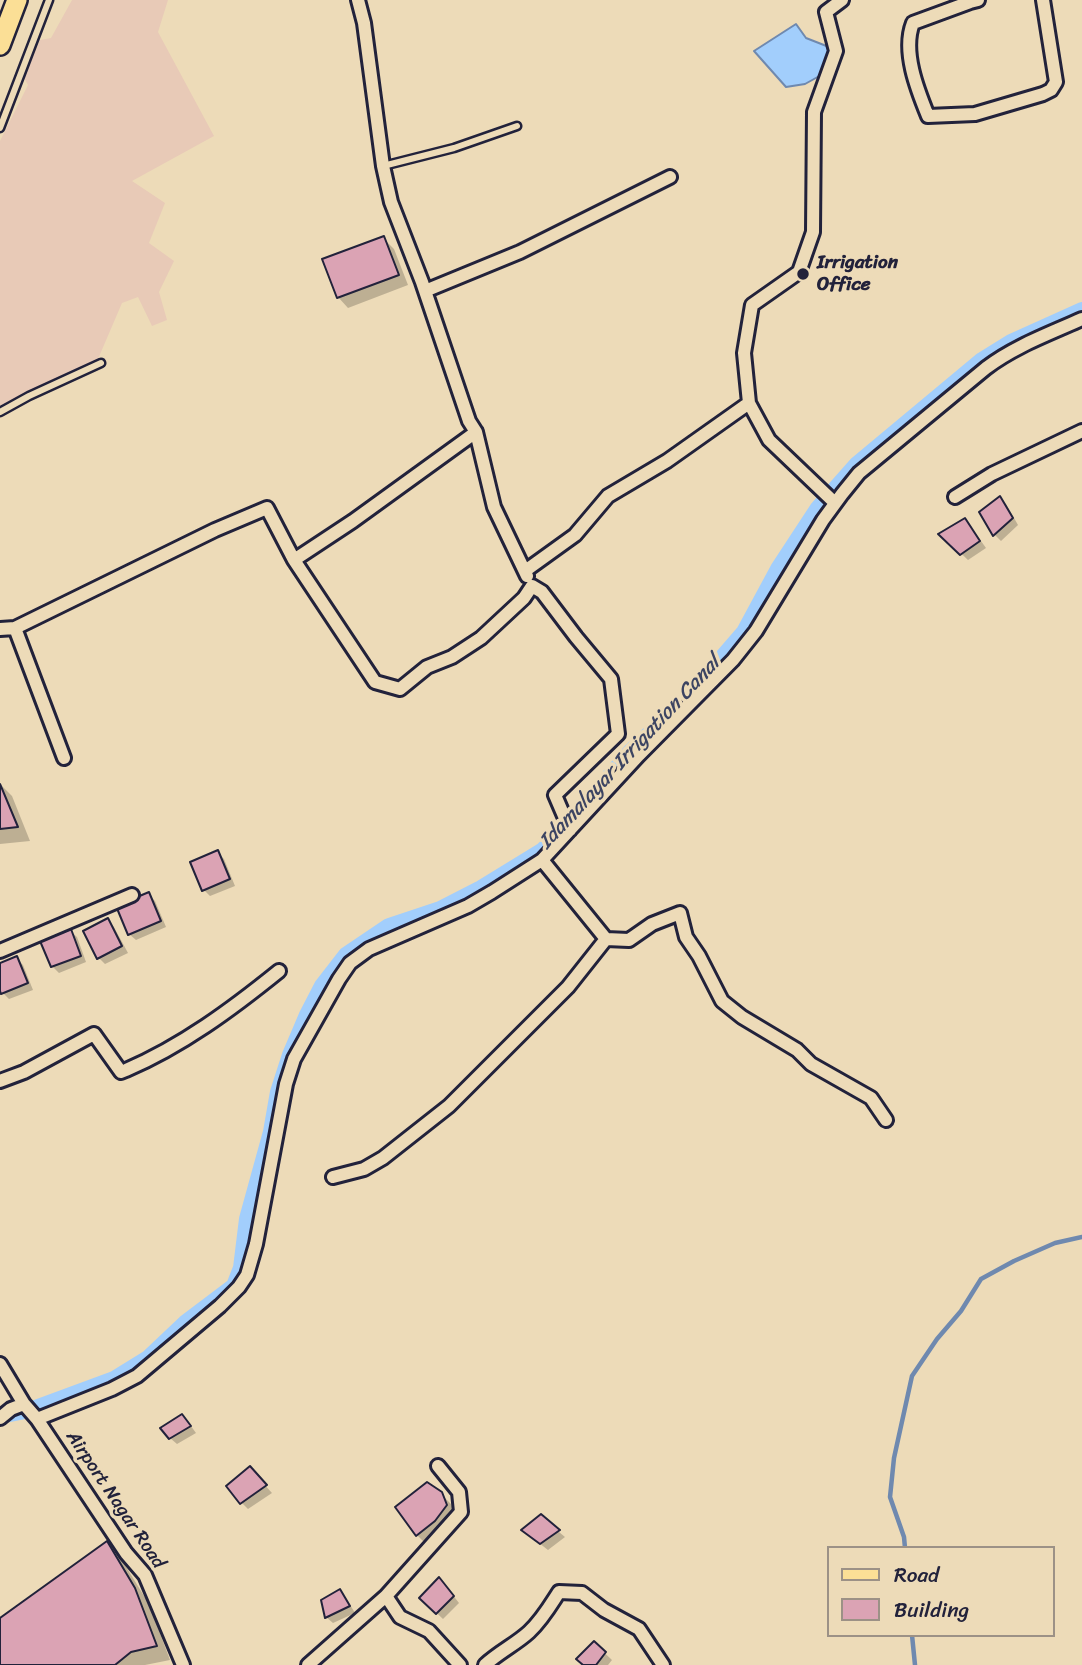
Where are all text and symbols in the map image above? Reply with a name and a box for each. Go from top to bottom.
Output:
place label: Irrigation Office [817,252,898,296]
marker: Irrigation Office [795,266,811,282]
water label: Idamalayar Irrigation Canal [534,651,726,855]
street label: Airport Nagar Road [60,1427,170,1573]
legend [827,1546,1054,1637]
text: Road [894,1556,939,1594]
text: Building [894,1591,969,1629]

